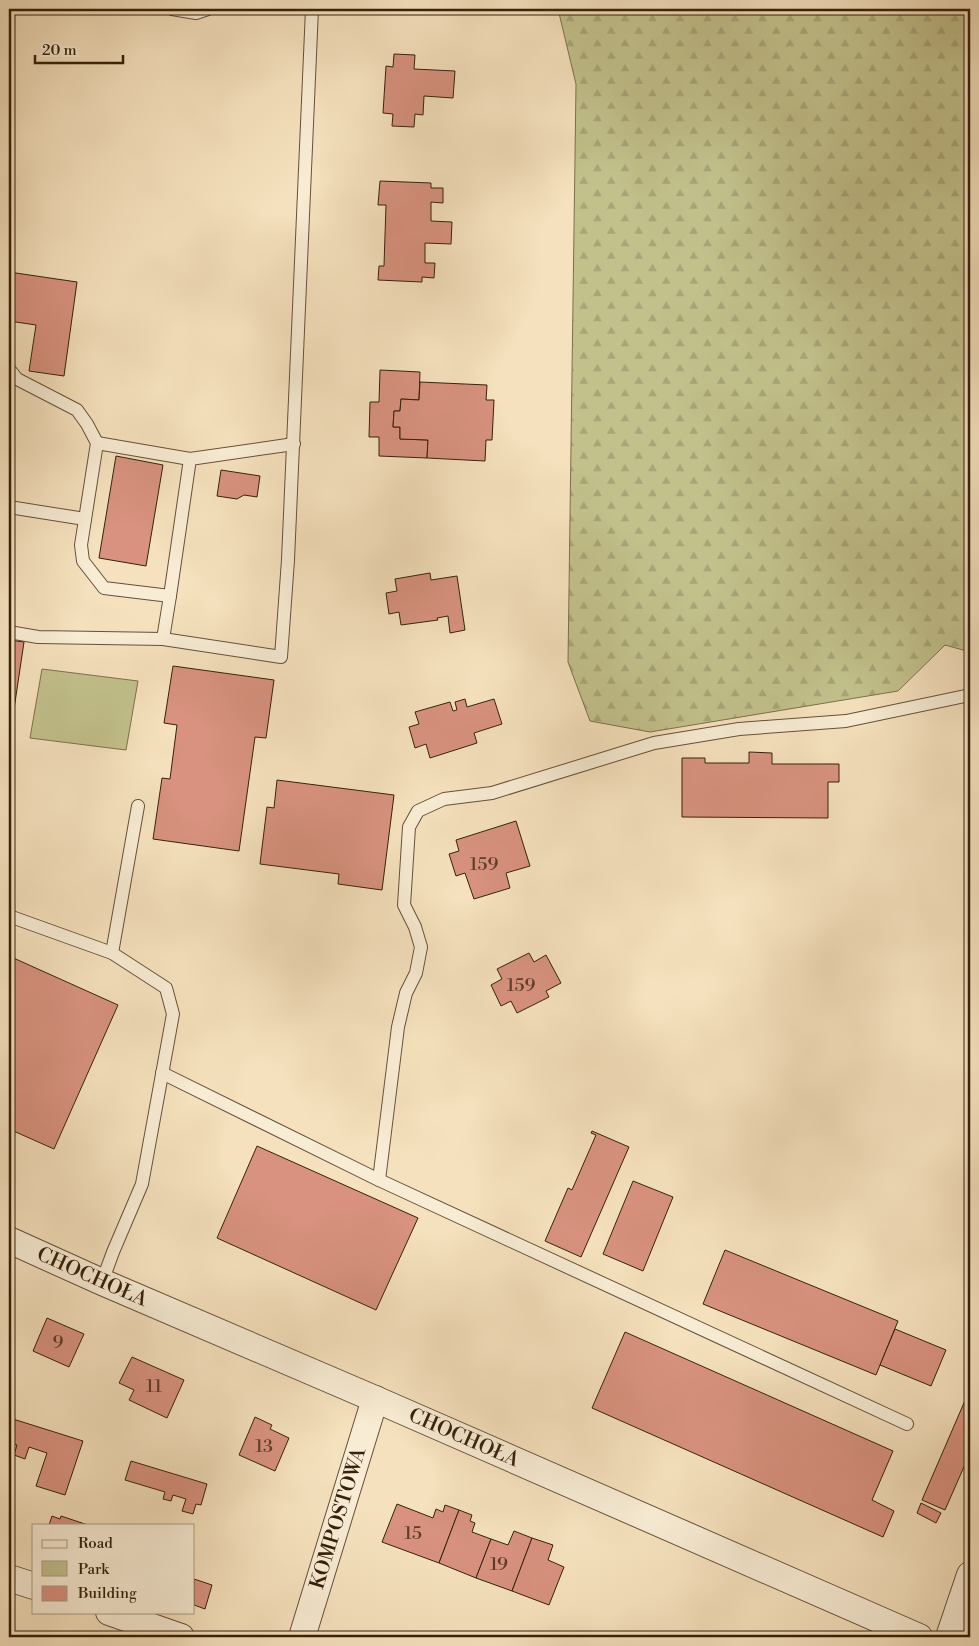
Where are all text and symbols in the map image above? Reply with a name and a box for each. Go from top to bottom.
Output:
scale bar [35,32,122,64]
text: 20 m [42,41,77,60]
house number: 159 [470,853,498,876]
house number: 159 [507,974,535,997]
street label: CHOCHOŁA [33,1242,152,1313]
house number: 9 [53,1331,64,1354]
house number: 11 [146,1375,162,1398]
street label: CHOCHOŁA [405,1403,524,1474]
house number: 13 [255,1435,273,1458]
street label: KOMPOSTOWA [305,1443,372,1592]
house number: 15 [404,1522,422,1545]
legend [32,1524,195,1614]
text: Road [78,1534,113,1553]
house number: 19 [490,1553,508,1576]
text: Park [78,1560,110,1579]
text: Building [77,1584,137,1603]

